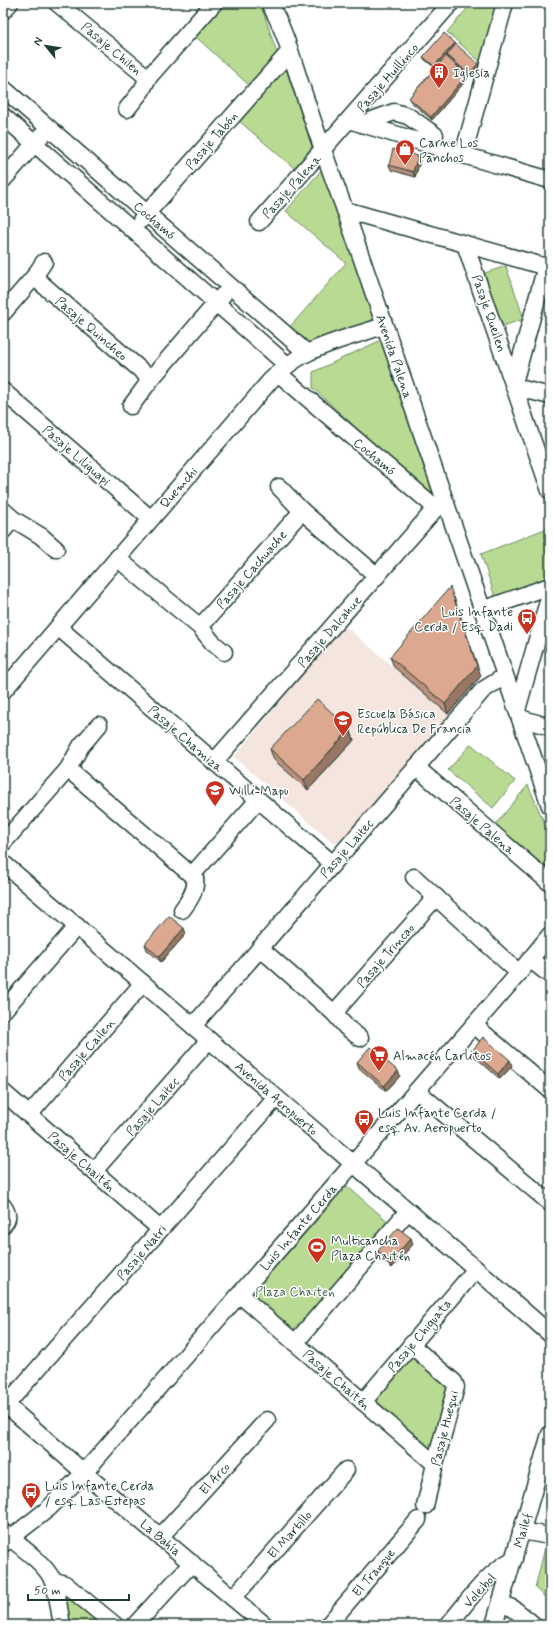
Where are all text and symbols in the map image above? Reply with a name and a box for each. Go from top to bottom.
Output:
street label: Pasaje Chilen [77,19,145,79]
north arrow [26,26,66,66]
text: N [30,35,46,48]
street label: Pasaje Huillinco [353,40,423,116]
building icon: Iglesia [428,61,450,89]
place label: Iglesia [453,65,491,82]
street label: Pasaje Tabón [182,108,242,174]
place label: Carne Los Panchos [419,135,479,167]
shop icon: Carne Los Panchos [394,138,416,166]
street label: Pasaje Palena [259,151,326,223]
street label: Cochamó [130,198,179,244]
street label: Pasaje Queilen [467,272,510,354]
street label: Pasaje Quincheo [51,293,131,365]
street label: Avenida Palena [371,312,416,401]
street label: Pasaje Liliguapi [39,422,113,490]
street label: Cochamó [349,435,399,480]
street label: Quemchi [156,464,202,512]
street label: Pasaje Cachuache [213,527,291,613]
street label: Pasaje Dalcahue [294,593,366,671]
place label: Luis Infante Cerda / Esq. Dadi [414,604,513,636]
bus stop icon: Luis Infante Cerda / Esq. Dadi [516,607,538,635]
street label: Pasaje Chamiza [144,702,226,776]
place label: Escuela Básica República De Francia [357,706,471,738]
school or university icon: Escuela Básica República De Francia [332,709,354,737]
school or university icon: Willi-Mapu [204,779,226,807]
place label: Willi-Mapu [229,783,289,800]
street label: Pasaje Palena [446,793,518,859]
street label: Pasaje Laitec [317,816,378,882]
street label: Pasaje Trincao [353,920,419,992]
street label: Pasaje Cailen [55,1015,119,1085]
supermarket icon: Almacén Carlitos [368,1044,390,1072]
place label: Almacén Carlitos [393,1048,491,1065]
street label: Avenida Aeropuerto [231,1058,321,1140]
street label: Pasaje Laitec [123,1074,184,1140]
place label: Luis Infante Cerda / esq. Av. Aeropuerto [378,1105,496,1137]
bus stop icon: Luis Infante Cerda / esq. Av. Aeropuerto [353,1108,375,1136]
street label: Pasaje Chaitén [44,1128,118,1196]
street label: Luis Infante Cerda [257,1181,342,1275]
street label: Pasaje Natri [113,1222,171,1284]
place label: Multicancha Plaza Chaitén [331,1233,410,1265]
sports icon: Multicancha Plaza Chaitén [306,1236,328,1264]
park label: Plaza Chaiten [255,1284,335,1301]
street label: Pasaje Chiguata [384,1295,457,1377]
street label: Pasaje Chaitén [299,1346,373,1414]
street label: Pasaje Huequi [428,1389,463,1468]
street label: El Arco [196,1459,234,1499]
place label: Luis Infante Cerda / esq. Las Estepas [45,1478,155,1510]
bus stop icon: Luis Infante Cerda / esq. Las Estepas [20,1481,42,1509]
street label: El Martillo [264,1507,317,1563]
street label: Mailef [510,1511,536,1550]
street label: La Bahía [136,1516,184,1560]
street label: El Tranque [349,1545,399,1601]
street label: Voleibol [460,1570,500,1612]
scale bar [28,1576,129,1602]
text: 50 m [34,1583,61,1599]

